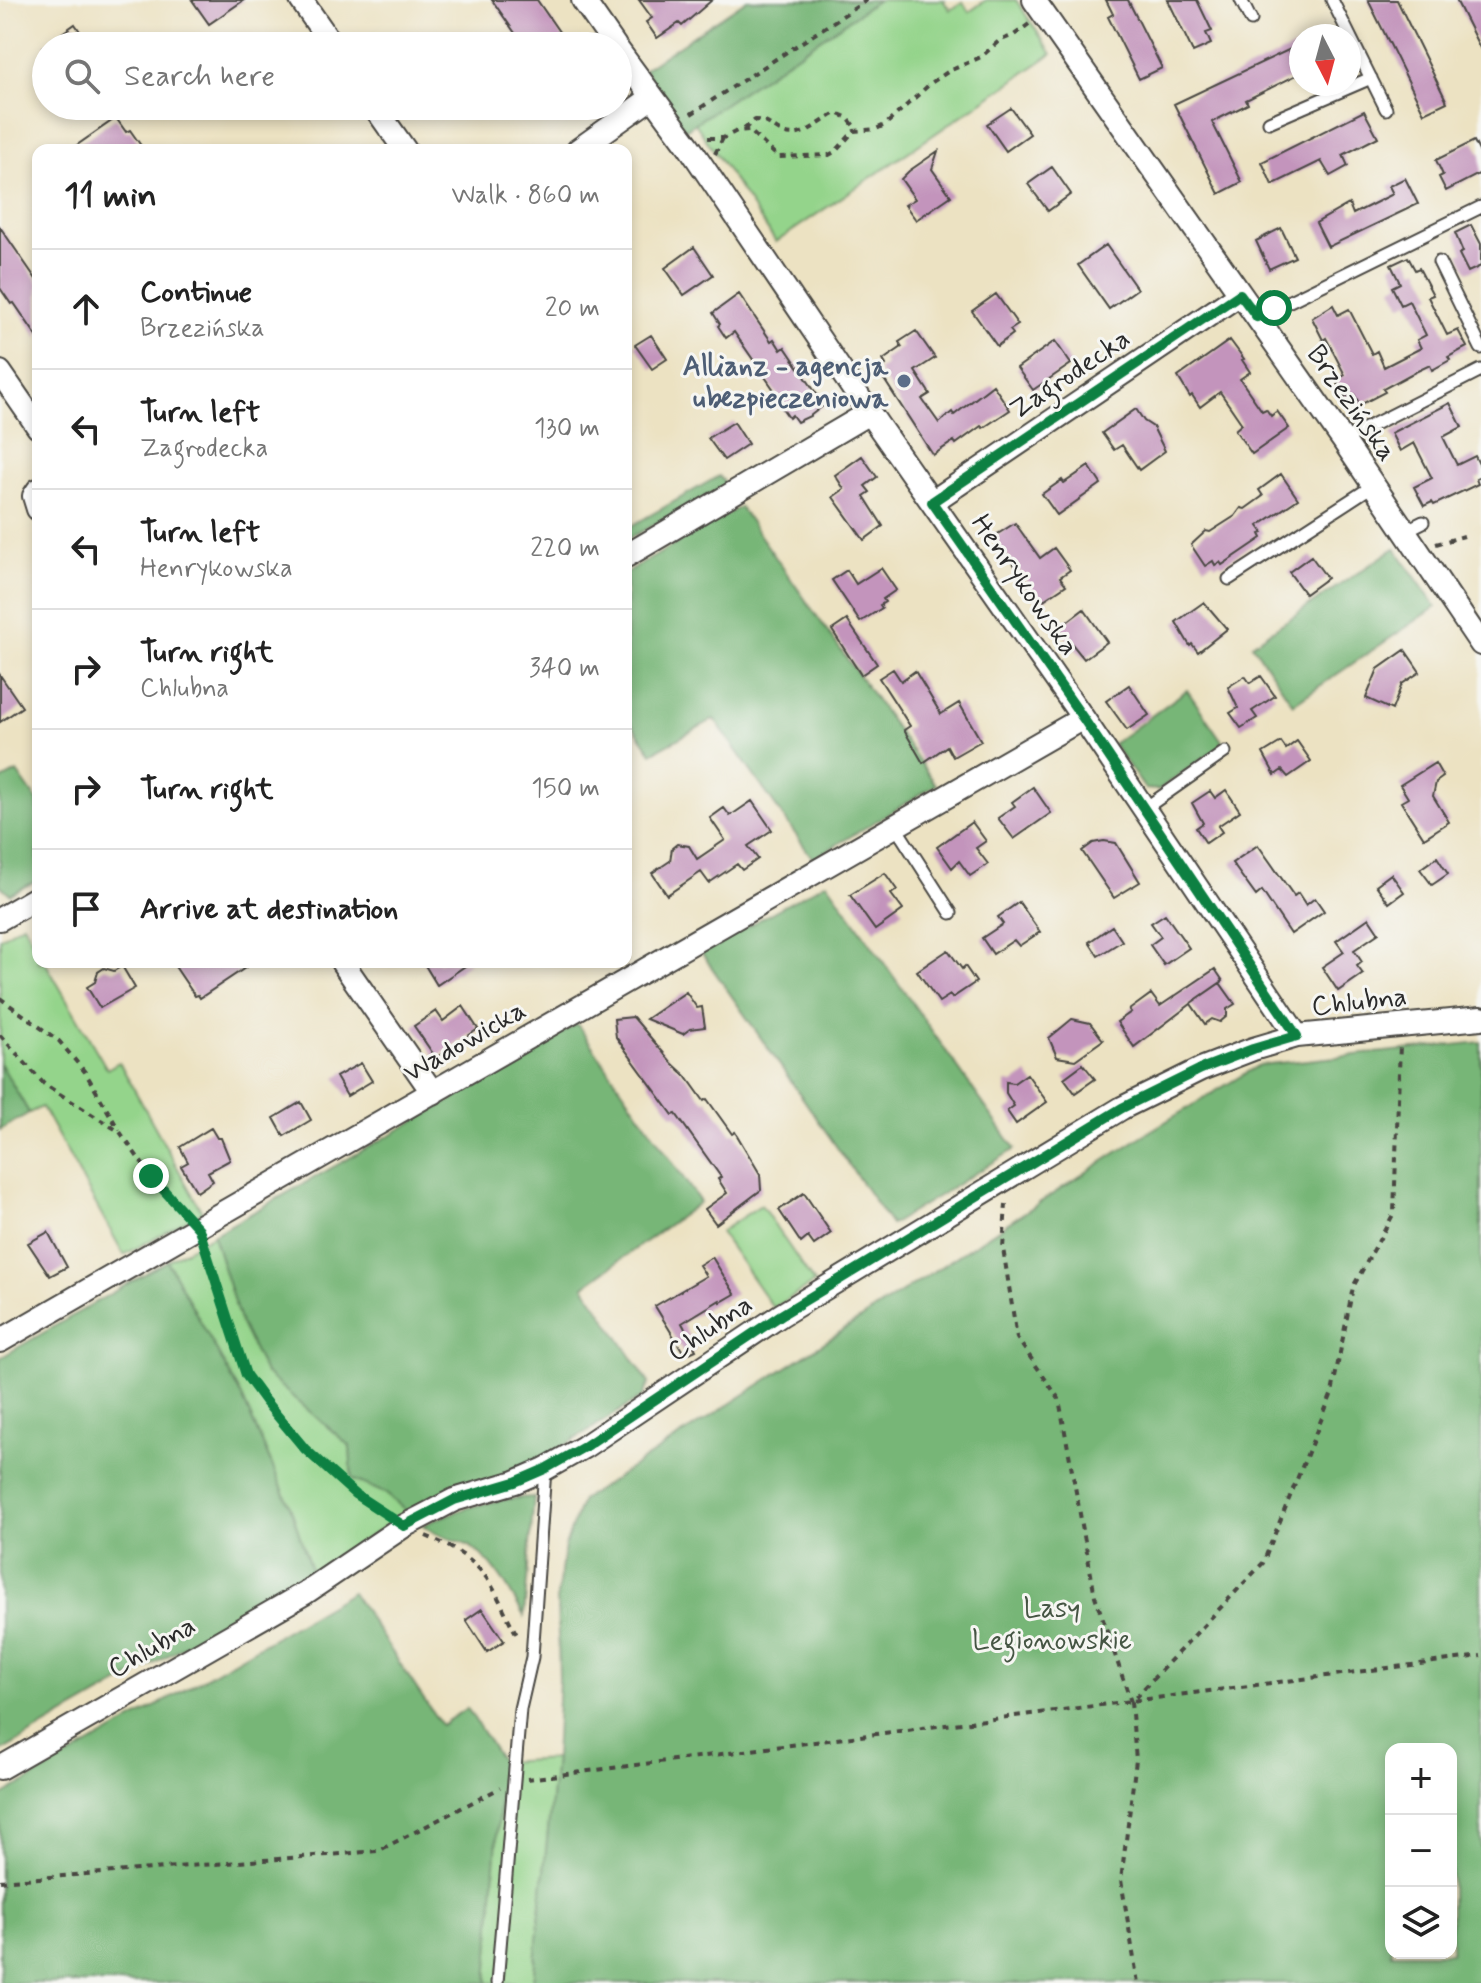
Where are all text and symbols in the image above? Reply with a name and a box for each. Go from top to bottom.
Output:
north arrow [1289,24,1361,96]
search box [32,32,632,120]
icon: search [60,54,104,98]
text: Search here [124,57,275,96]
text: 11 min [64,174,157,219]
text: Walk · 860 m [451,179,600,213]
text: Continue [140,273,252,312]
icon: ahead [64,287,108,331]
route start [1256,290,1292,326]
text: 20 m [545,292,600,326]
text: Brzezińska [140,312,265,346]
street label: Zagrodecka [1003,321,1140,431]
street label: Brzezińska [1297,338,1405,469]
place label: Allianz - agencja ubezpieczeniowa [683,349,889,418]
marker: Allianz - agencja ubezpieczeniowa [895,372,913,390]
text: Turn left [140,393,260,432]
icon: left [64,407,108,451]
text: 130 m [534,412,600,446]
text: Zagrodecka [140,432,268,466]
street label: Henrykowska [962,507,1086,663]
text: Turn left [140,513,260,552]
icon: left [64,527,108,571]
text: 220 m [530,532,600,566]
text: Henrykowska [140,552,293,586]
text: Turn right [140,633,273,672]
icon: right [64,647,108,691]
text: 340 m [529,652,600,686]
text: Chlubna [140,672,229,706]
icon: right [64,767,108,811]
text: Turn right [140,770,273,809]
text: 150 m [531,772,600,806]
icon: arrive [64,887,108,931]
text: Arrive at destination [140,890,398,929]
street label: Chlubna [1310,979,1409,1026]
street label: Wadowicka [397,992,533,1092]
route end [133,1158,169,1194]
street label: Chlubna [660,1287,760,1371]
park label: Lasy Legionowskie [972,1591,1132,1663]
street label: Chlubna [102,1608,203,1688]
map controls [1385,1743,1457,1959]
button: + [1385,1743,1457,1815]
button: − [1385,1815,1457,1887]
button: layers [1385,1887,1457,1959]

